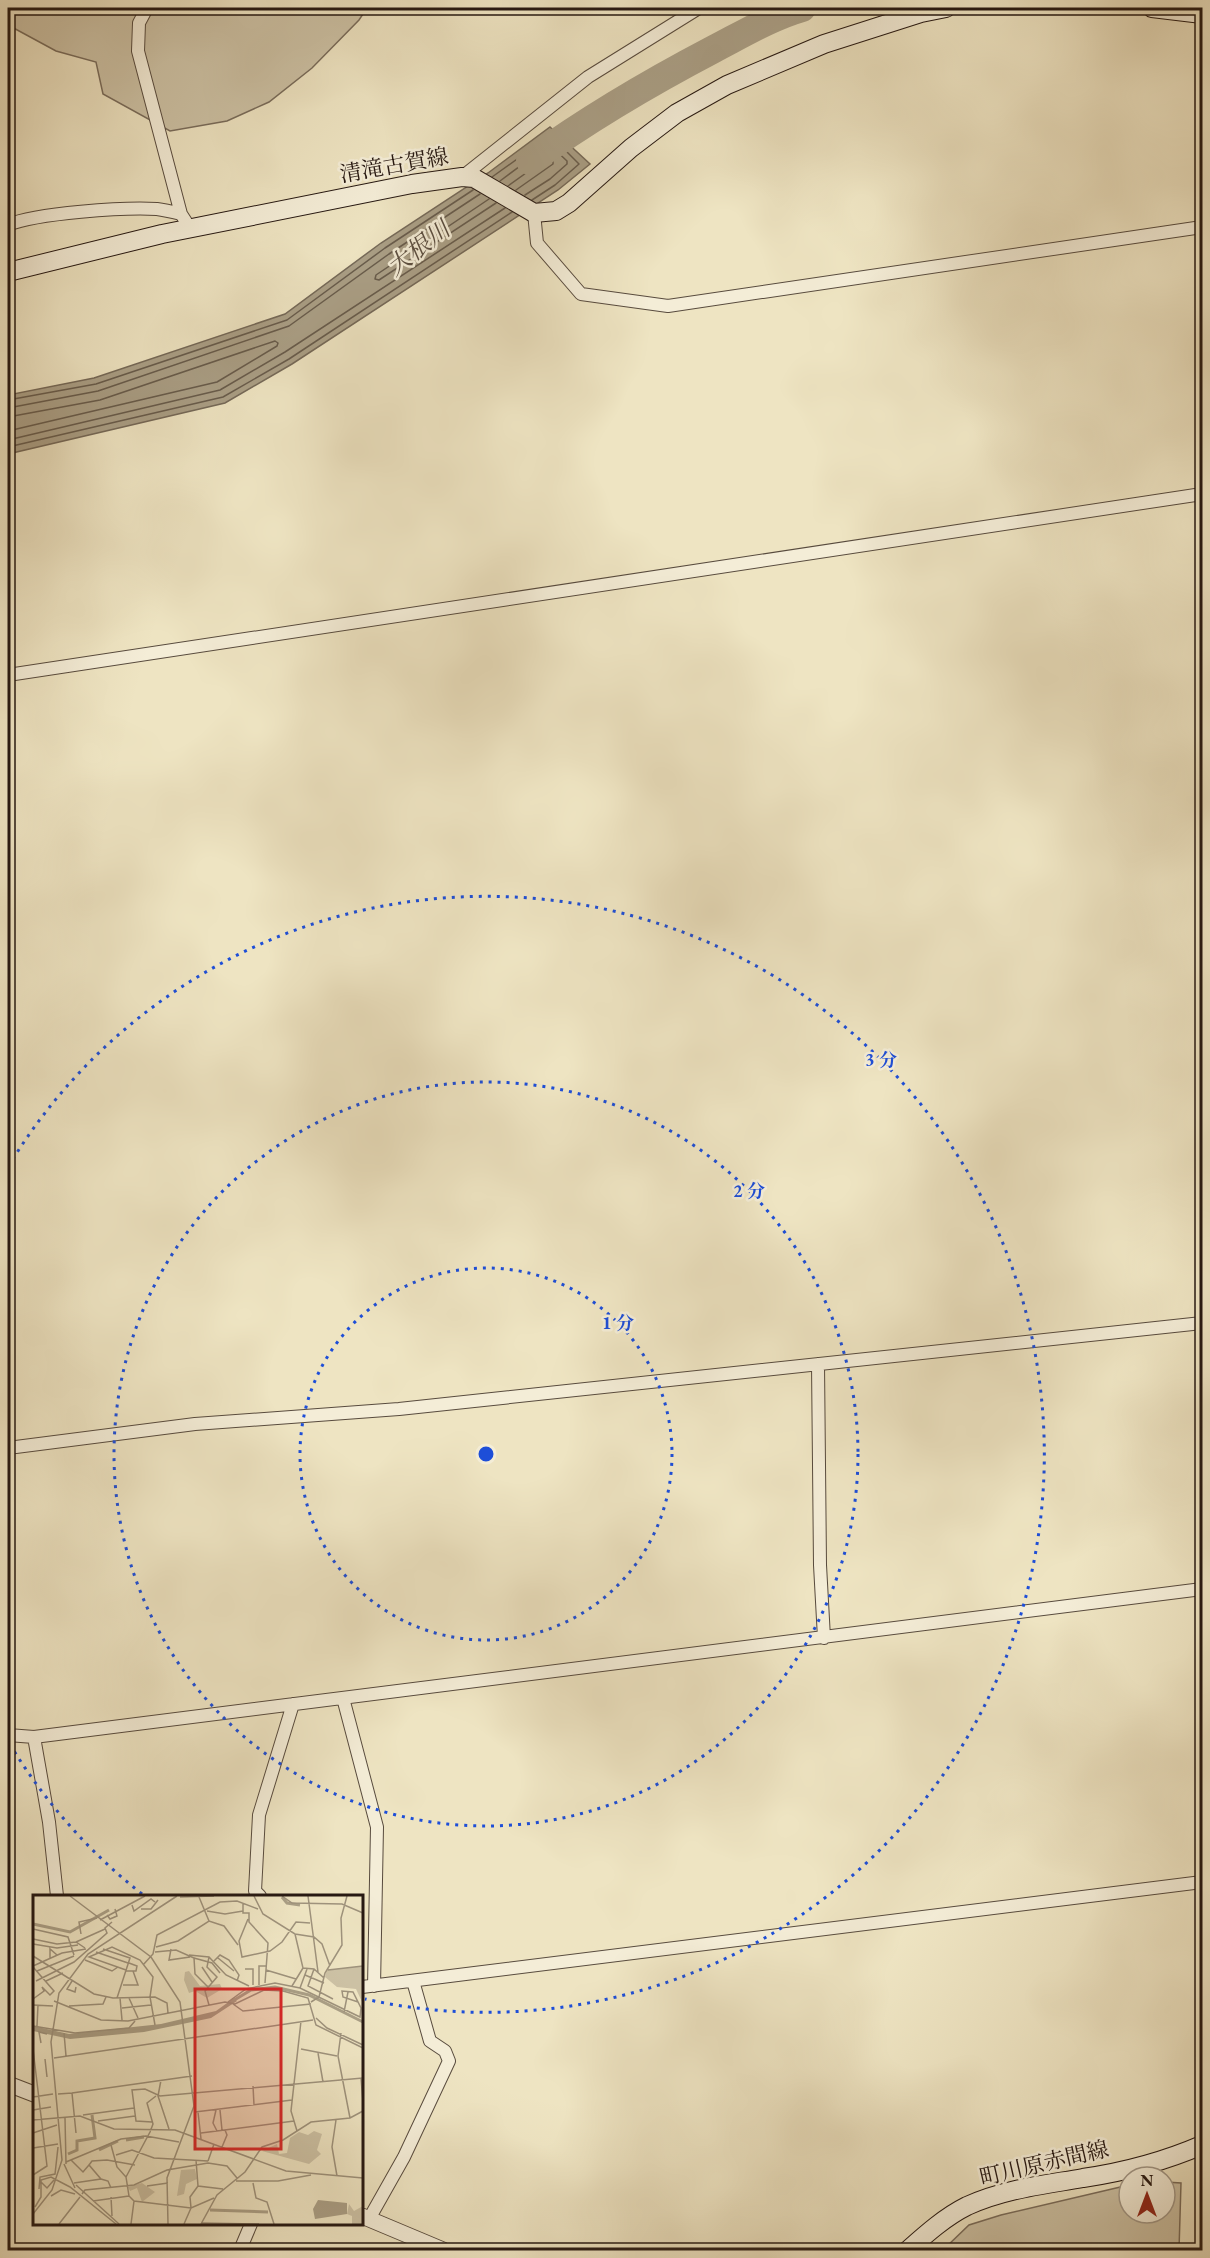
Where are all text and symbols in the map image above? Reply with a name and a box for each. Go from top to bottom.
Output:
street label: 清滝古賀線 [337,141,451,189]
water label: 大根川 [380,212,458,282]
text: 3 分 [865,1048,897,1071]
text: 2 分 [733,1179,765,1202]
text: 1 分 [602,1311,634,1334]
centre of rings [476,1444,496,1464]
inset map [33,1895,363,2225]
street label: 町川原赤間線 [976,2134,1112,2192]
north arrow [1117,2165,1177,2225]
text: N [1141,2170,1154,2191]

